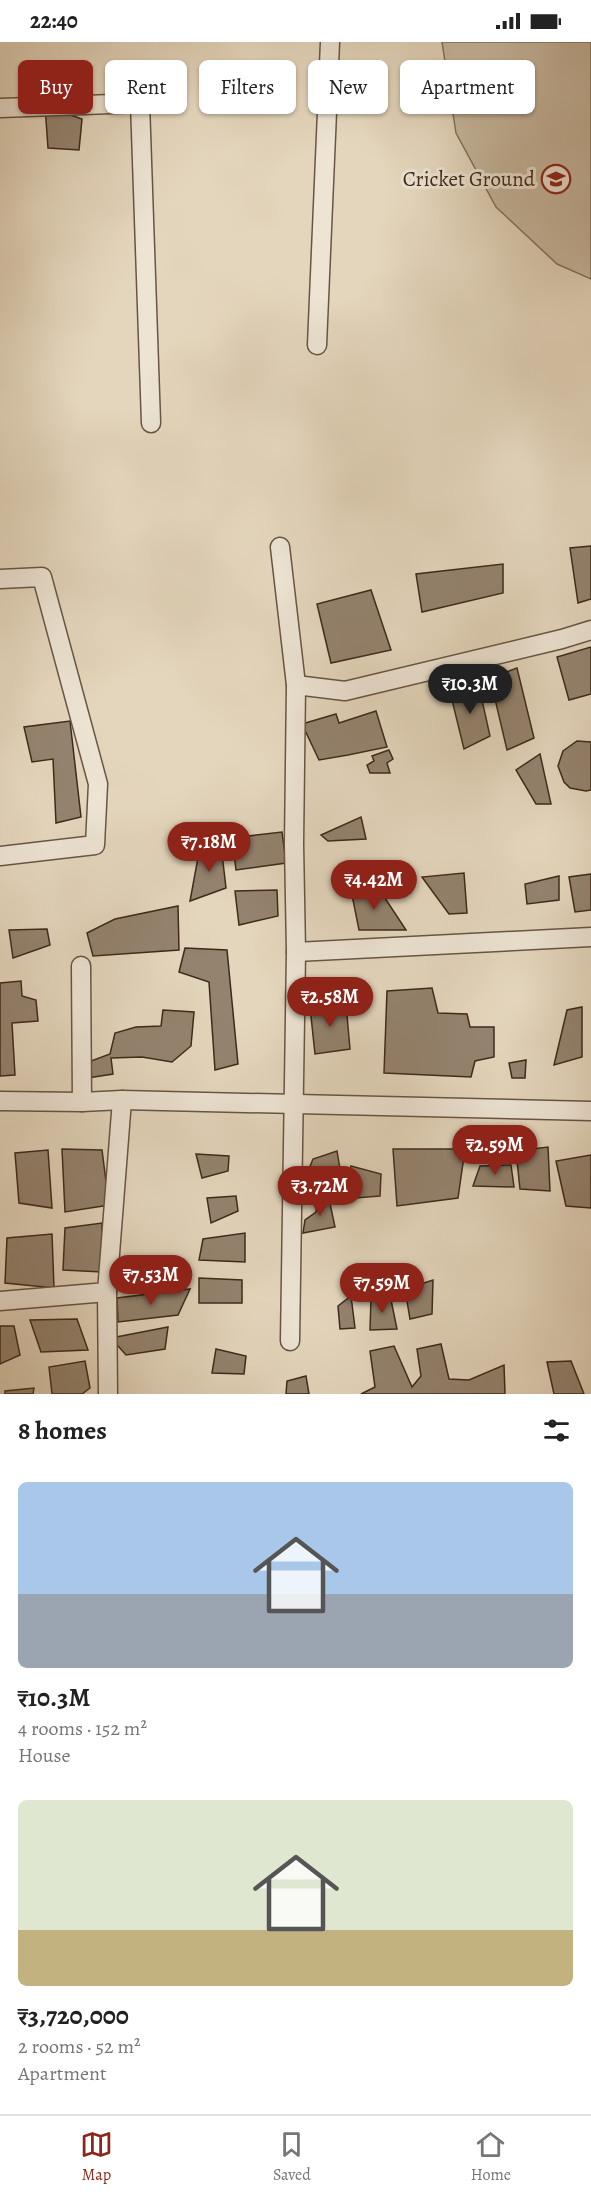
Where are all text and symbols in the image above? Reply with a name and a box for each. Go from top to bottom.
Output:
text: 22:40 [30,6,78,36]
chip: Buy [18,60,93,114]
chip: Rent [105,60,187,114]
chip: Filters [199,60,296,114]
chip: New [308,60,388,114]
chip: Apartment [400,60,535,114]
school or university icon: Cricket Ground [540,163,572,195]
place label: Cricket Ground [403,165,536,193]
pin: ₹10.3M [421,664,519,715]
text: ₹10.3M [442,670,498,697]
pin: ₹7.18M [160,822,258,873]
text: ₹7.18M [181,828,237,855]
pin: ₹4.42M [325,860,423,911]
text: ₹4.42M [345,866,403,893]
pin: ₹2.58M [281,977,379,1028]
text: ₹2.58M [301,983,359,1010]
pin: ₹2.59M [446,1125,544,1176]
text: ₹2.59M [466,1131,524,1158]
pin: ₹3.72M [271,1166,369,1217]
text: ₹3.72M [292,1172,348,1199]
pin: ₹7.53M [102,1255,200,1306]
text: ₹7.53M [123,1261,179,1288]
pin: ₹7.59M [333,1263,431,1314]
text: ₹7.59M [354,1269,410,1296]
text: 8 homes [18,1413,107,1448]
icon: filters [540,1414,573,1447]
icon: home [242,1521,350,1629]
text: ₹10.3M [18,1680,90,1715]
text: 4 rooms · 152 m² [18,1715,147,1742]
text: House [18,1742,70,1769]
icon: home [242,1839,350,1947]
text: ₹3,720,000 [18,1998,129,2033]
text: 2 rooms · 52 m² [18,2033,141,2060]
text: Apartment [18,2060,107,2087]
tab: Map [80,2128,113,2186]
tab: Saved [273,2128,311,2186]
tab: Home [471,2128,511,2186]

